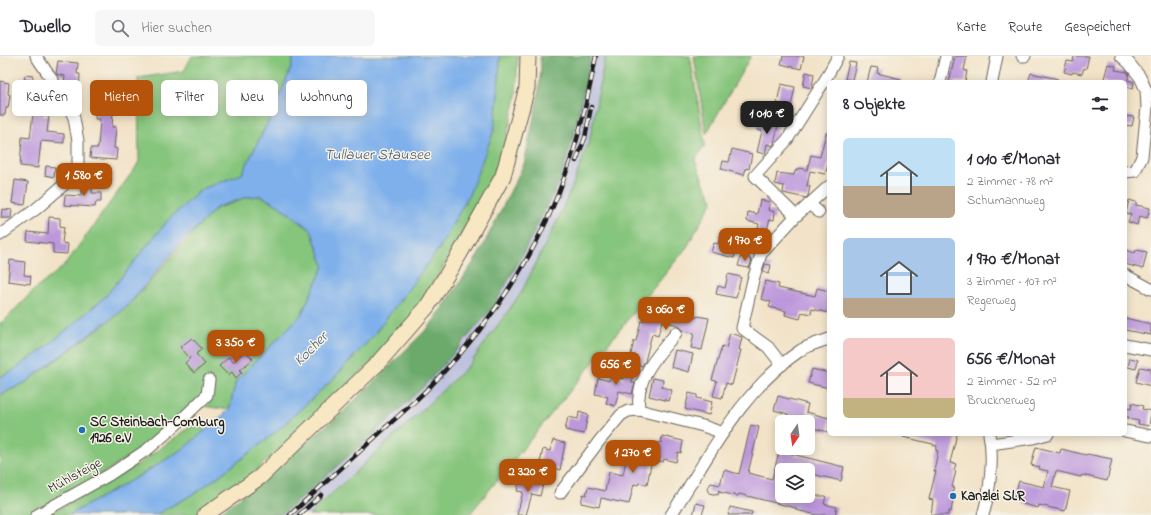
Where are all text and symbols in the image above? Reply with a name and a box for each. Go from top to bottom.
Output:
search box [95,10,375,46]
text: Dwello [20,14,71,41]
icon: search [109,17,131,39]
text: Hier suchen [141,17,212,39]
text: Karte [957,17,986,38]
text: Route [1008,17,1042,38]
text: Gespeichert [1064,17,1131,38]
chip: Kaufen [12,80,82,116]
chip: Mieten [90,80,153,116]
chip: Filter [161,80,218,116]
chip: Neu [226,80,278,116]
chip: Wohnung [286,80,367,116]
text: 8 Objekte [843,92,905,117]
icon: filters [1089,93,1111,115]
pin: 1 010 € [730,101,804,135]
text: 1 010 € [749,104,785,123]
water label: Tullauer Stausee [324,144,431,166]
text: 1 010 €/Monat [967,147,1061,172]
icon: home [875,154,923,202]
pin: 1 580 € [47,163,121,197]
text: 1 580 € [65,166,103,185]
text: 2 Zimmer · 78 m² [967,172,1053,191]
text: Schumannweg [967,191,1045,210]
pin: 1 970 € [708,228,782,262]
text: 1 970 € [728,231,762,250]
text: 1 970 €/Monat [967,247,1060,272]
icon: home [875,254,923,302]
text: 3 Zimmer · 107 m² [967,272,1057,291]
text: Regerweg [967,291,1016,310]
pin: 3 060 € [629,297,703,331]
text: 3 060 € [647,300,685,319]
water label: Kocher [289,325,335,371]
pin: 3 350 € [199,330,273,364]
text: 3 350 € [216,333,256,352]
text: 656 €/Monat [967,347,1056,372]
pin: 656 € [588,352,644,386]
icon: home [875,354,923,402]
text: 656 € [600,355,632,374]
text: 2 Zimmer · 52 m² [967,372,1057,391]
text: Brucknerweg [967,391,1035,410]
place label: SC Steinbach-Comburg 1926 e.V [90,412,225,449]
north arrow [775,415,815,455]
map controls [775,415,815,503]
marker: SC Steinbach-Comburg 1926 e.V [77,425,87,435]
pin: 1 270 € [596,440,670,474]
text: 1 270 € [614,443,652,462]
street label: Mühlsteige [44,452,107,500]
pin: 2 320 € [491,459,565,493]
text: 2 320 € [508,462,548,481]
button: layers [775,463,815,503]
place label: Kanzlei SLR [961,486,1026,507]
marker: Kanzlei SLR [948,491,958,501]

